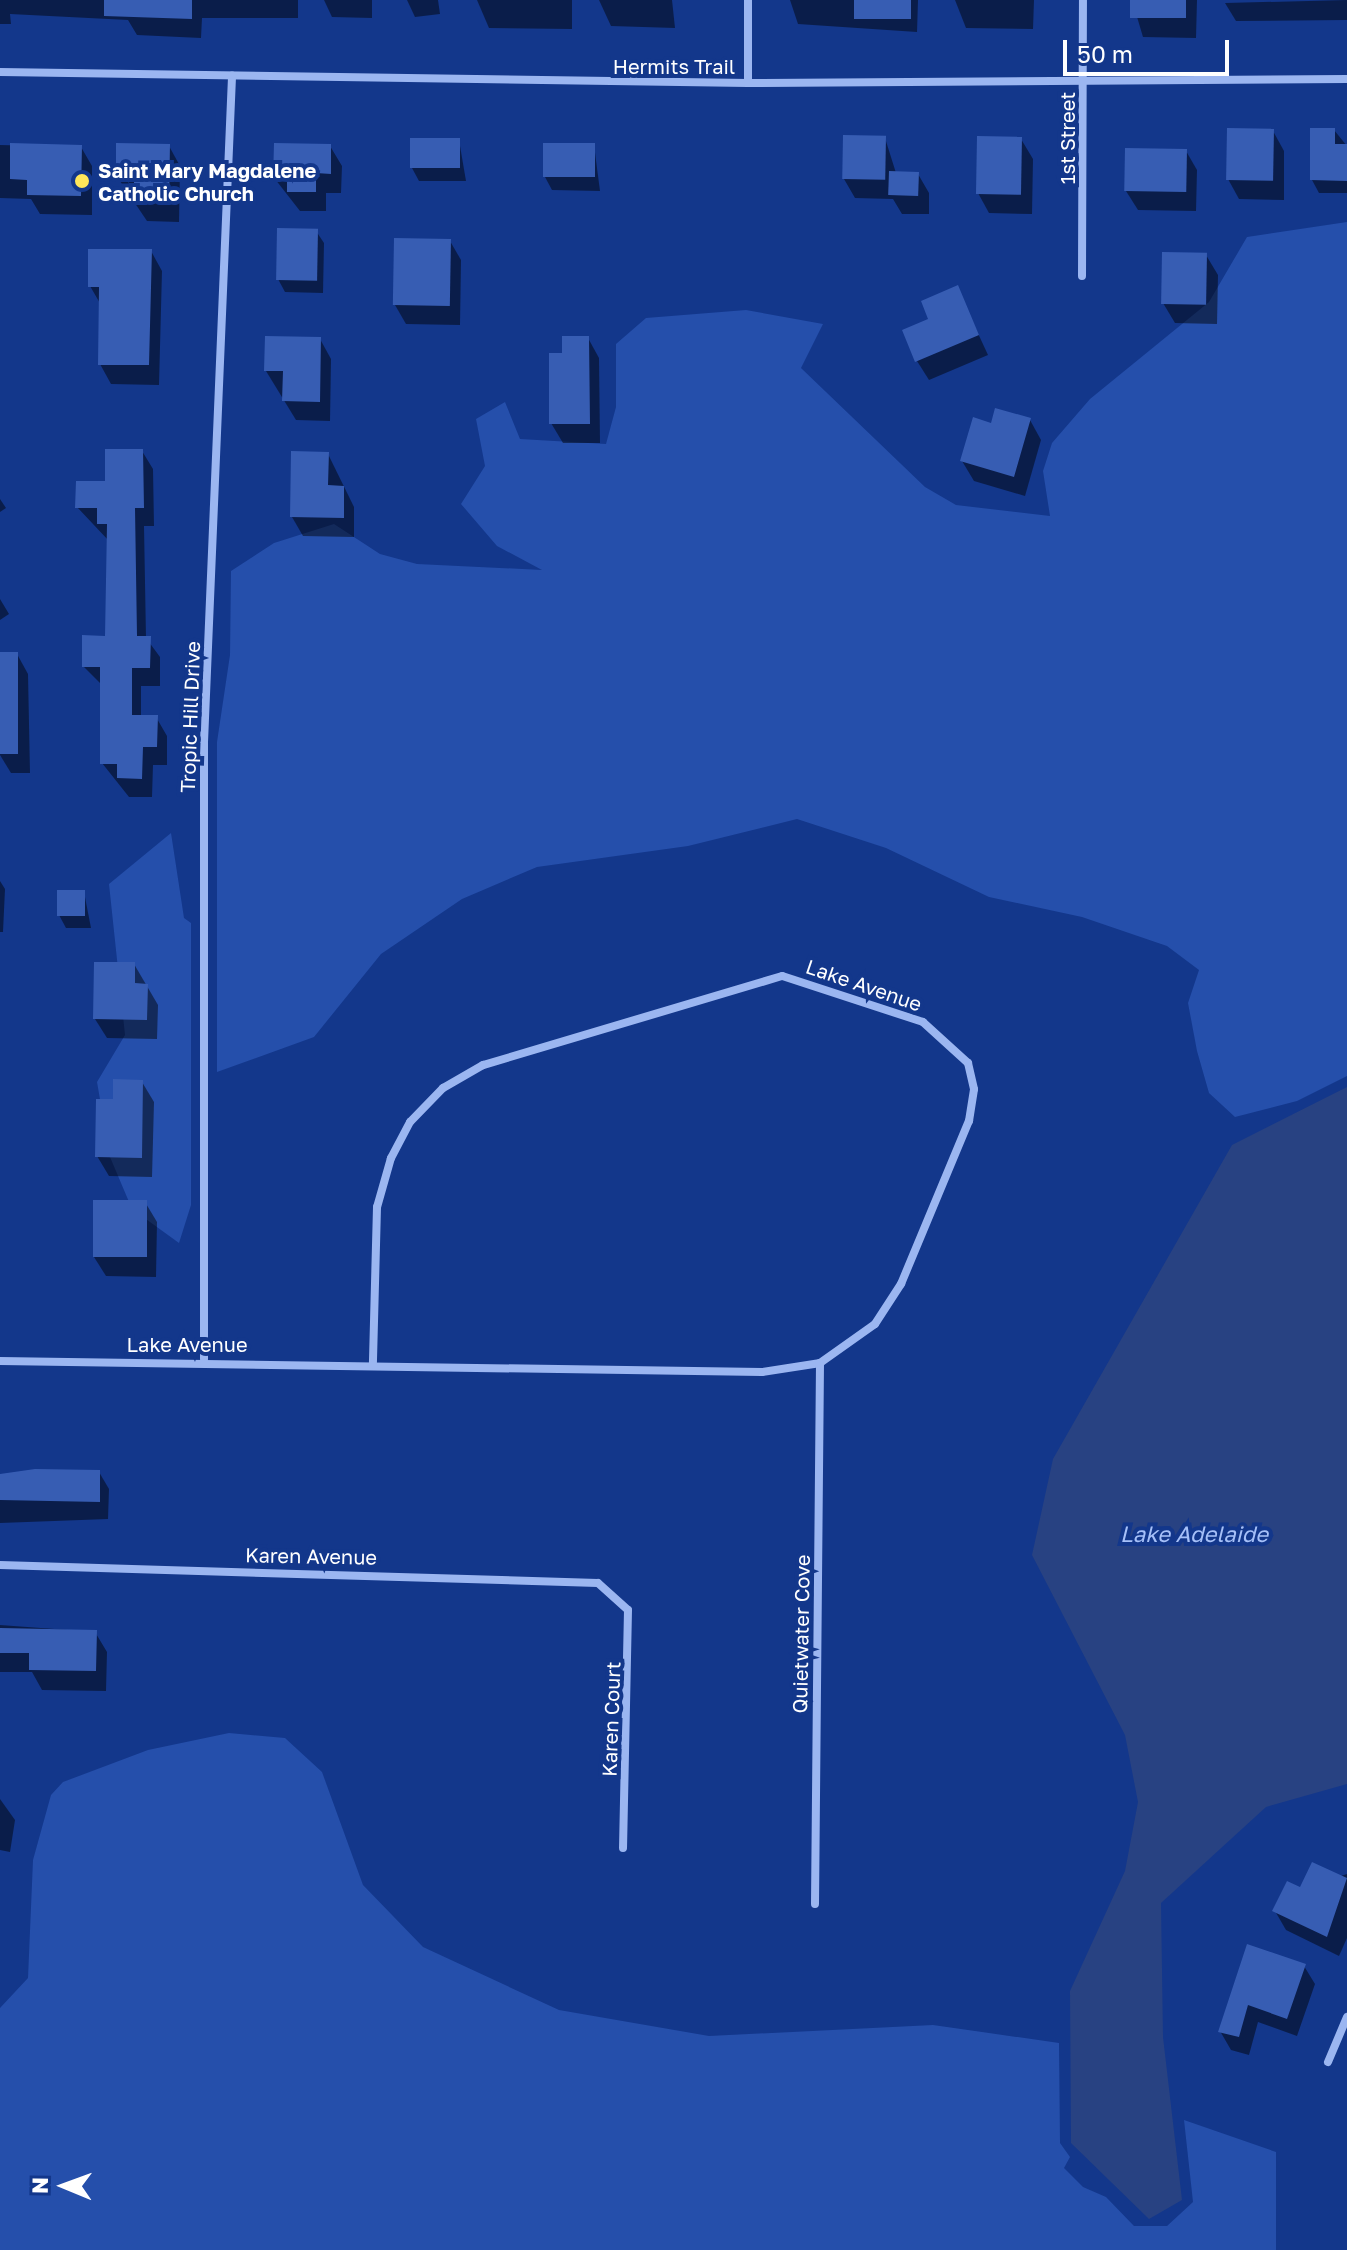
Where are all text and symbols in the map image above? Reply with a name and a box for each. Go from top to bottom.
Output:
scale bar [1067,24,1233,74]
text: 50 m [1077,39,1133,68]
street label: Hermits Trail [613,54,735,78]
street label: 1st Street [1055,92,1079,184]
place label: Saint Mary Magdalene Catholic Church [98,158,316,205]
marker: Saint Mary Magdalene Catholic Church [73,172,91,190]
street label: Tropic Hill Drive [175,641,205,793]
street label: Lake Avenue [803,954,925,1016]
street label: Lake Avenue [127,1332,247,1356]
water label: Lake Adelaide [1120,1521,1268,1547]
street label: Karen Avenue [245,1543,377,1569]
street label: Quietwater Cove [788,1554,814,1714]
street label: Karen Court [597,1661,625,1777]
north arrow [24,2146,104,2226]
text: N [26,2177,53,2194]

